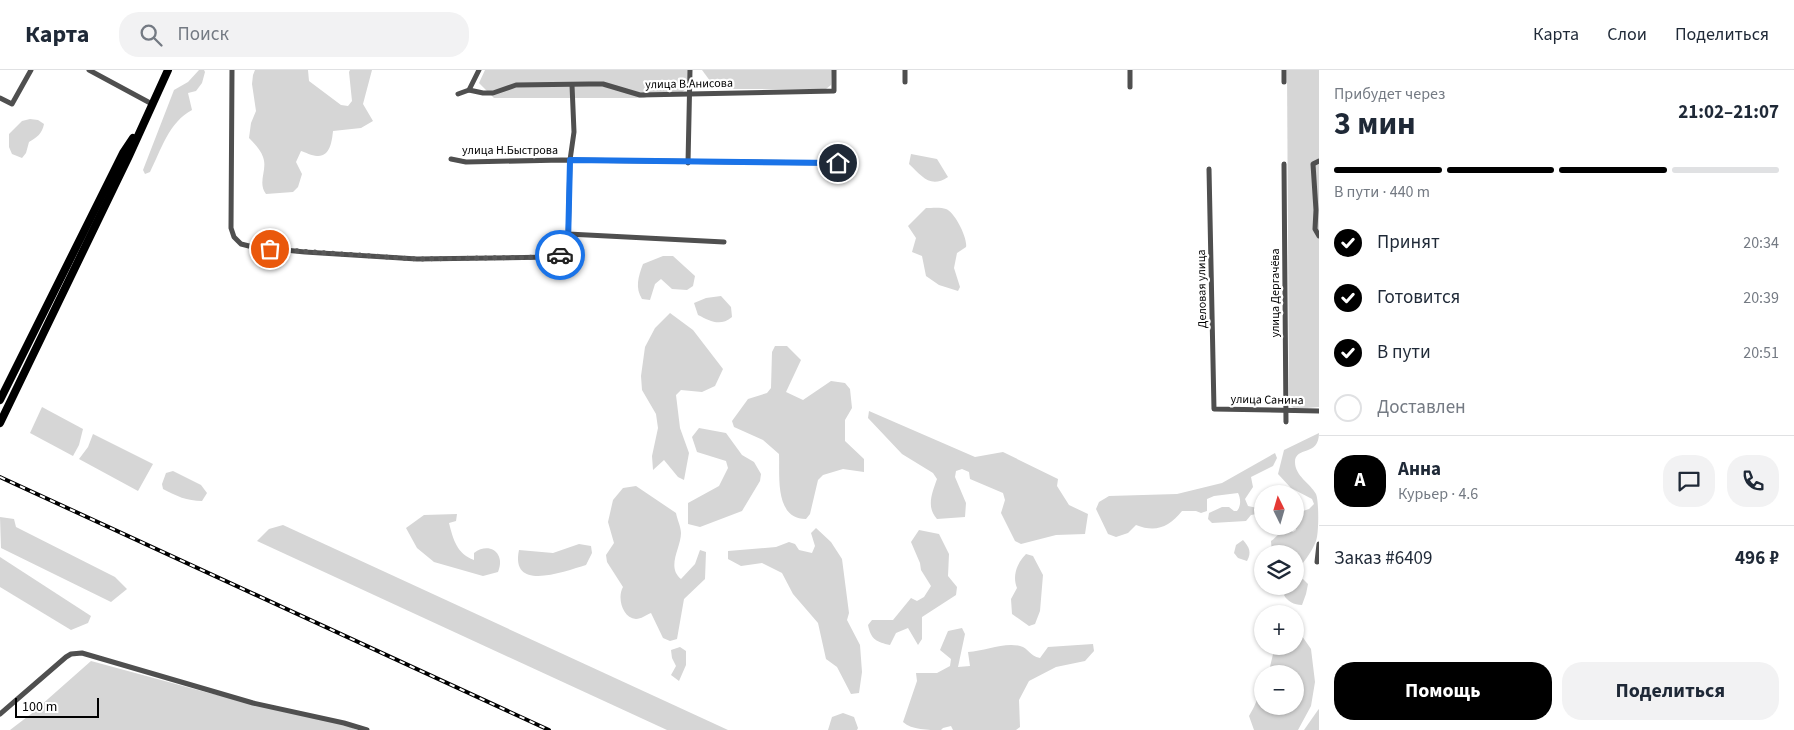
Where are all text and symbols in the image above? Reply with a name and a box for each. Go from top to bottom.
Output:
search box [119,12,469,57]
text: Карта [25,17,89,52]
icon: search [137,21,165,49]
text: Поиск [177,21,229,48]
text: Карта [1533,22,1579,47]
text: Слои [1607,22,1647,47]
text: Поделиться [1675,22,1769,47]
street label: улица В.Анисова [645,75,733,93]
text: Прибудет через [1334,83,1445,105]
text: 21:02–21:07 [1678,99,1779,126]
text: 3 мин [1334,101,1416,147]
street label: улица Н.Быстрова [462,142,558,159]
pin [817,142,859,184]
icon: home [824,149,852,177]
text: В пути · 440 m [1334,181,1430,203]
pin [249,228,291,270]
icon: check [1334,229,1362,257]
text: Принят [1377,229,1440,256]
courier [535,230,585,280]
text: 20:34 [1743,232,1779,254]
icon: bag [256,235,284,263]
icon: car [546,241,574,269]
street label: улица Дергачёва [1267,248,1284,338]
street label: Деловая улица [1193,249,1211,329]
icon: check [1334,284,1362,312]
text: Готовится [1377,284,1460,311]
text: 20:39 [1743,287,1779,309]
icon: check [1334,339,1362,367]
text: В пути [1377,339,1431,366]
text: 20:51 [1743,342,1779,364]
street label: улица Санина [1230,391,1304,409]
text: Доставлен [1377,394,1466,421]
button: chat [1663,455,1715,507]
button: phone [1727,455,1779,507]
text: Анна [1398,456,1441,483]
text: А [1355,467,1365,494]
text: Курьер · 4.6 [1398,483,1478,505]
north arrow [1254,485,1304,535]
map controls [1254,485,1304,715]
button: layers [1254,545,1304,595]
text: Заказ #6409 [1334,545,1433,572]
text: 496 ₽ [1735,545,1779,572]
button: + [1254,605,1304,655]
button: Помощь [1334,662,1552,720]
button: Поделиться [1562,662,1779,720]
button: − [1254,665,1304,715]
scale bar [15,695,99,718]
text: 100 m [22,697,57,717]

